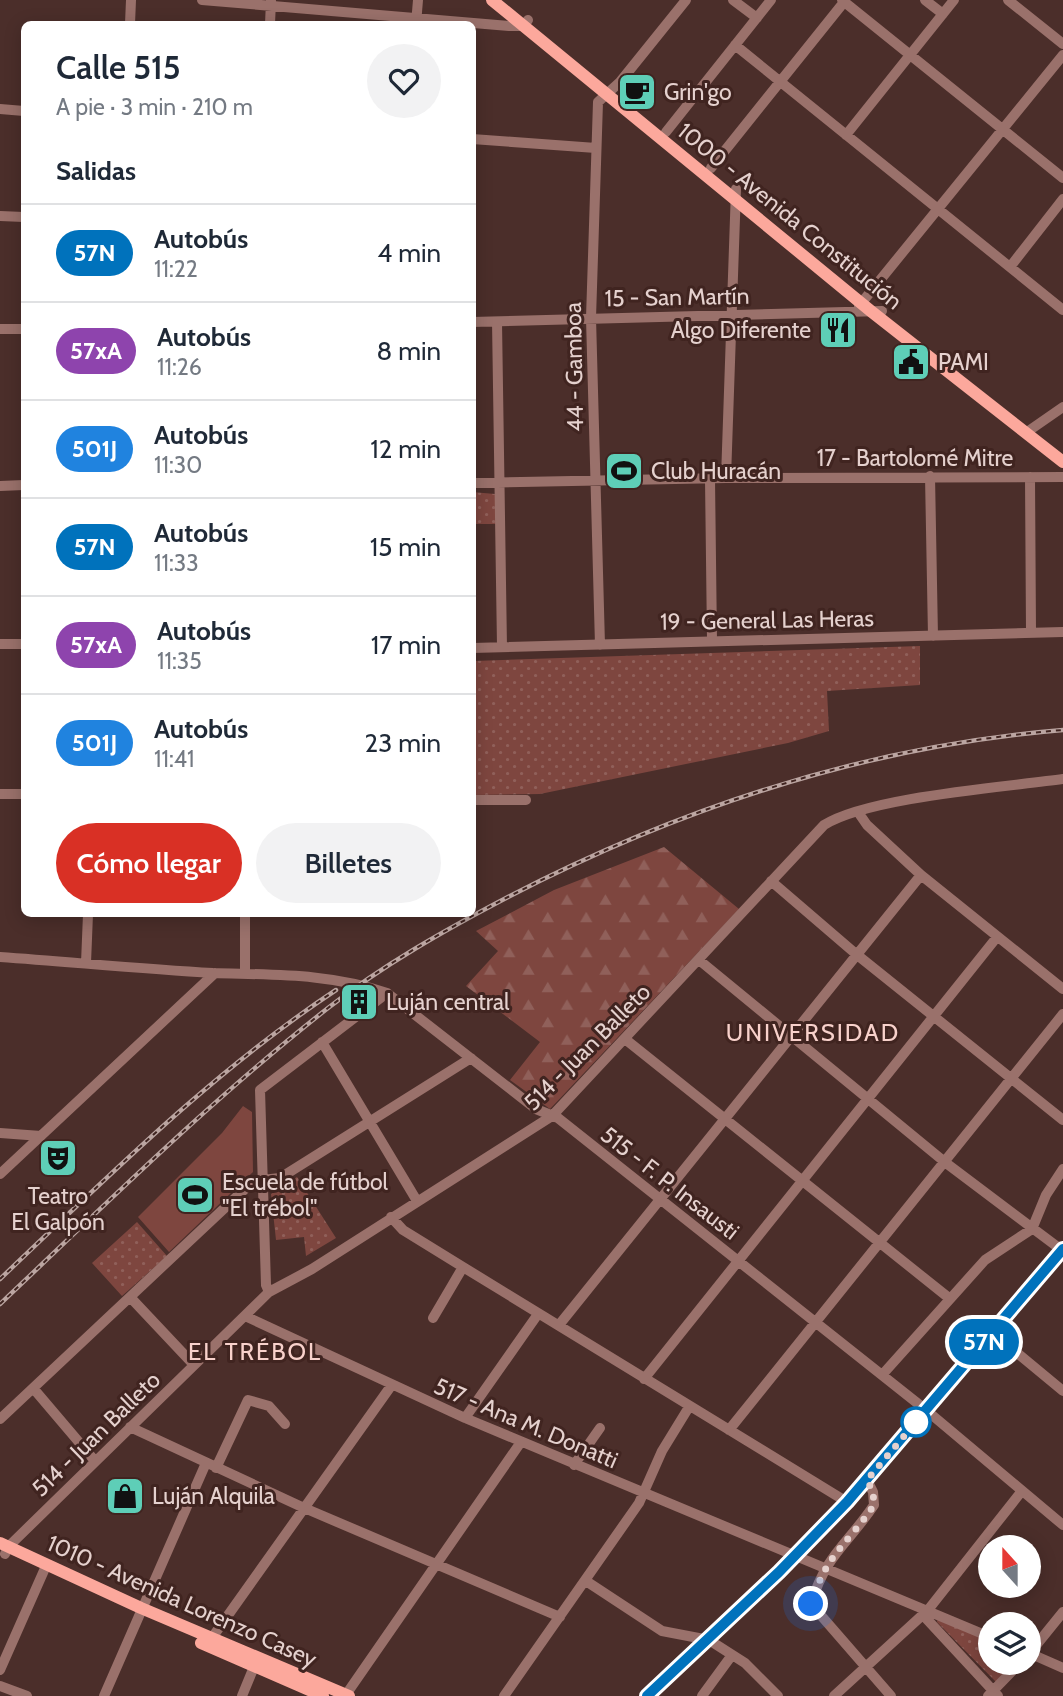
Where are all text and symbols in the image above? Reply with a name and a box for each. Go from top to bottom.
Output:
button: heart [367,44,441,118]
text: Calle 515 [56,47,181,87]
cafe icon: Grin'go [616,71,658,113]
place label: Grin'go [664,78,732,106]
text: A pie · 3 min · 210 m [56,93,253,121]
street label: 1000 - Avenida Constitución [672,117,908,315]
text: Salidas [56,155,136,187]
text: Autobús [154,223,248,255]
text: 4 min [377,237,441,269]
text: 57N [73,238,116,267]
text: 11:22 [154,255,198,283]
street label: 15 - San Martín [604,282,750,312]
street label: 44 - Gamboa [559,302,589,432]
restaurant icon: Algo Diferente [817,309,859,351]
place label: Algo Diferente [671,316,811,344]
text: Autobús [157,321,251,353]
text: 8 min [377,335,441,367]
text: 57xA [70,336,122,365]
public building icon: PAMI [890,341,932,383]
place label: PAMI [938,348,989,376]
text: 11:26 [157,353,202,381]
text: Autobús [154,419,248,451]
text: 12 min [370,433,441,465]
text: 501J [72,434,117,463]
street label: 17 - Bartolomé Mitre [817,444,1013,472]
sports icon: Club Huracán [603,450,645,492]
text: 11:30 [154,451,202,479]
place label: Club Huracán [651,457,781,485]
text: Autobús [154,517,248,549]
text: 15 min [370,531,441,563]
text: 57N [73,532,116,561]
text: 11:33 [154,549,199,577]
street label: 19 - General Las Heras [660,604,874,636]
text: Autobús [157,615,251,647]
text: 17 min [371,629,441,661]
text: 57xA [70,630,122,659]
text: 11:35 [157,647,202,675]
text: Autobús [154,713,248,745]
text: 23 min [365,727,441,759]
text: 501J [72,728,117,757]
text: 11:41 [154,745,195,773]
button: Cómo llegar [56,823,242,903]
button: Billetes [256,823,441,903]
street label: 514 - Juan Balleto [518,978,656,1116]
building icon: Luján central [338,981,380,1023]
place label: Luján central [386,988,510,1016]
district label: UNIVERSIDAD [726,1018,900,1047]
street label: 515 - F. P. Insausti [595,1120,745,1246]
theatre icon: Teatro El Galpón [37,1137,79,1179]
place label: Escuela de fútbol "El trébol" [222,1168,389,1222]
sports icon: Escuela de fútbol "El trébol" [174,1174,216,1216]
place label: Teatro El Galpón [11,1182,105,1236]
line badge: 57N [944,1319,1024,1365]
text: 57N [963,1327,1005,1356]
district label: EL TRÉBOL [188,1337,322,1366]
street label: 514 - Juan Balleto [26,1366,166,1502]
street label: 517 - Ana M. Donatti [430,1372,622,1474]
unlabelled marker [901,1407,931,1437]
shop icon: Luján Alquila [104,1475,146,1517]
place label: Luján Alquila [152,1482,275,1510]
street label: 1010 - Avenida Lorenzo Casey [43,1529,321,1673]
north arrow [978,1535,1041,1598]
map controls [978,1535,1041,1675]
your location [793,1586,828,1621]
button: layers [978,1612,1041,1675]

